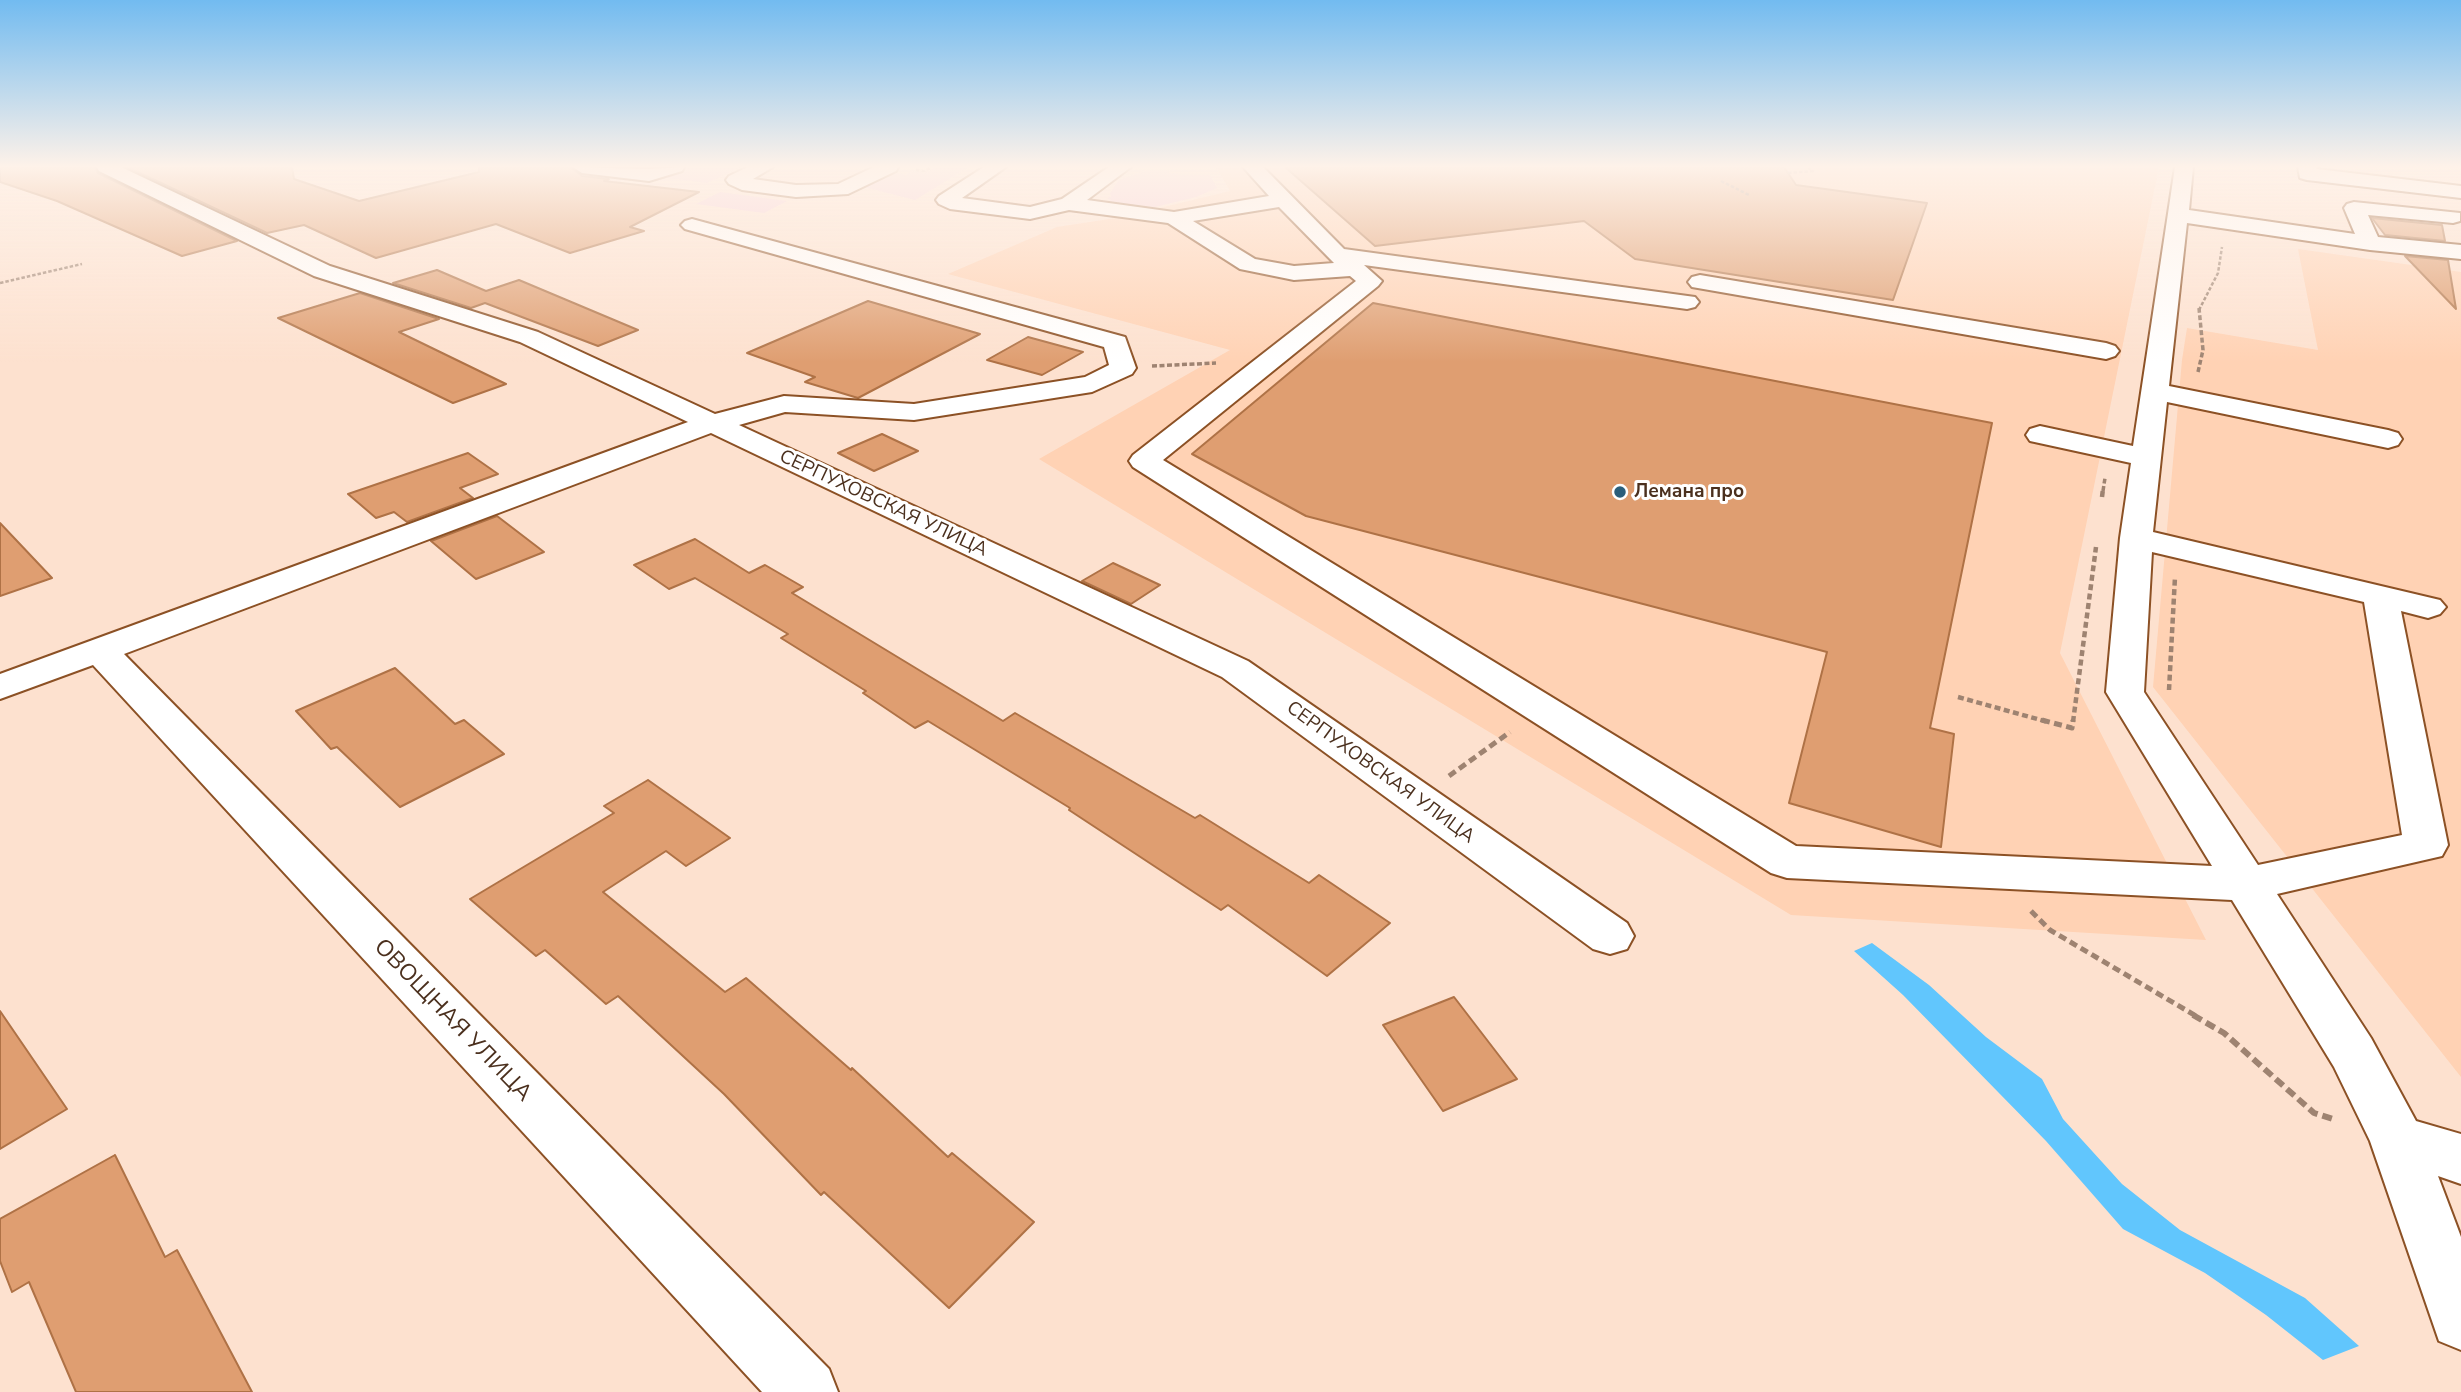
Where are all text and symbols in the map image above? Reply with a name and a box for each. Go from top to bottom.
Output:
street label: СЕРПУХОВСКАЯ УЛИЦА [775,446,991,562]
place label: Лемана про [1634,481,1744,503]
marker: Лемана про [1612,484,1628,500]
street label: СЕРПУХОВСКАЯ УЛИЦА [1281,697,1479,849]
street label: ОВОЩНАЯ УЛИЦА [367,934,537,1108]

